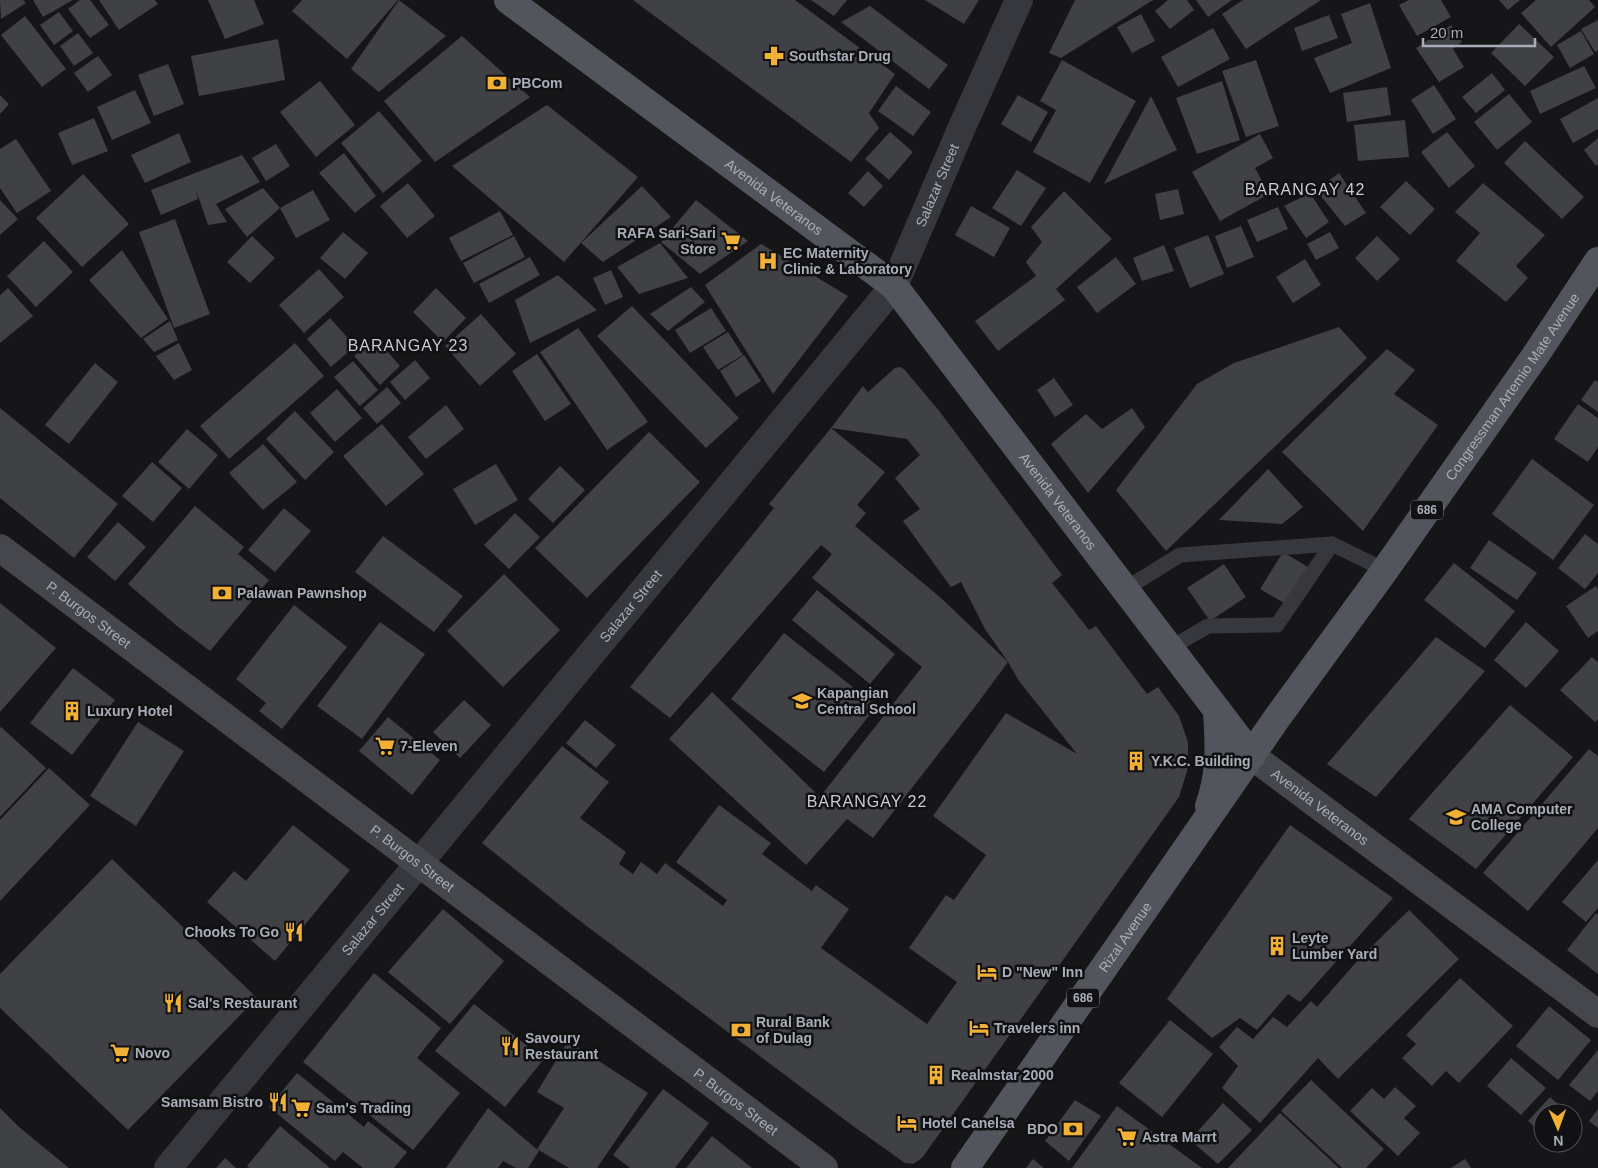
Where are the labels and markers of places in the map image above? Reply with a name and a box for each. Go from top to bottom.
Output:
pharmacy icon: Southstar Drug [763,45,785,67]
place label: Southstar Drug [789,48,891,64]
bank icon: PBCom [486,72,508,94]
place label: PBCom [512,75,563,91]
place label: RAFA Sari-Sari Store [617,225,716,257]
supermarket icon: RAFA Sari-Sari Store [720,230,742,252]
place label: EC Maternity Clinic & Laboratory [783,245,912,277]
hospital icon: EC Maternity Clinic & Laboratory [757,250,779,272]
bank icon: Palawan Pawnshop [211,582,233,604]
place label: Palawan Pawnshop [237,585,367,601]
place label: Kapangian Central School [817,685,916,717]
school or university icon: Kapangian Central School [791,690,813,712]
building icon: Luxury Hotel [61,700,83,722]
place label: Luxury Hotel [87,703,173,719]
supermarket icon: 7-Eleven [374,735,396,757]
place label: 7-Eleven [400,738,458,754]
building icon: Y.K.C. Building [1125,750,1147,772]
place label: Y.K.C. Building [1151,753,1251,769]
place label: AMA Computer College [1471,801,1573,833]
school or university icon: AMA Computer College [1445,806,1467,828]
restaurant icon: Chooks To Go [283,921,305,943]
place label: Chooks To Go [184,924,279,940]
place label: Leyte Lumber Yard [1292,930,1377,962]
building icon: Leyte Lumber Yard [1266,935,1288,957]
hotel icon: D "New" Inn [976,961,998,983]
place label: D "New" Inn [1002,964,1083,980]
restaurant icon: Sal's Restaurant [162,992,184,1014]
place label: Sal's Restaurant [188,995,297,1011]
place label: Rural Bank of Dulag [756,1014,830,1046]
hotel icon: Travelers inn [968,1017,990,1039]
bank icon: Rural Bank of Dulag [730,1019,752,1041]
place label: Travelers inn [994,1020,1080,1036]
place label: Savoury Restaurant [525,1030,598,1062]
restaurant icon: Savoury Restaurant [499,1035,521,1057]
supermarket icon: Novo [109,1042,131,1064]
place label: Novo [135,1045,170,1061]
building icon: Realmstar 2000 [925,1064,947,1086]
place label: Realmstar 2000 [951,1067,1054,1083]
restaurant icon: Samsam Bistro [267,1091,289,1113]
place label: Samsam Bistro [161,1094,263,1110]
supermarket icon: Sam's Trading [290,1097,312,1119]
place label: Sam's Trading [316,1100,411,1116]
hotel icon: Hotel Canelsa [896,1112,918,1134]
place label: Hotel Canelsa [922,1115,1015,1131]
bank icon: BDO [1062,1118,1084,1140]
place label: BDO [1027,1121,1058,1137]
supermarket icon: Astra Marrt [1116,1126,1138,1148]
place label: Astra Marrt [1142,1129,1217,1145]

